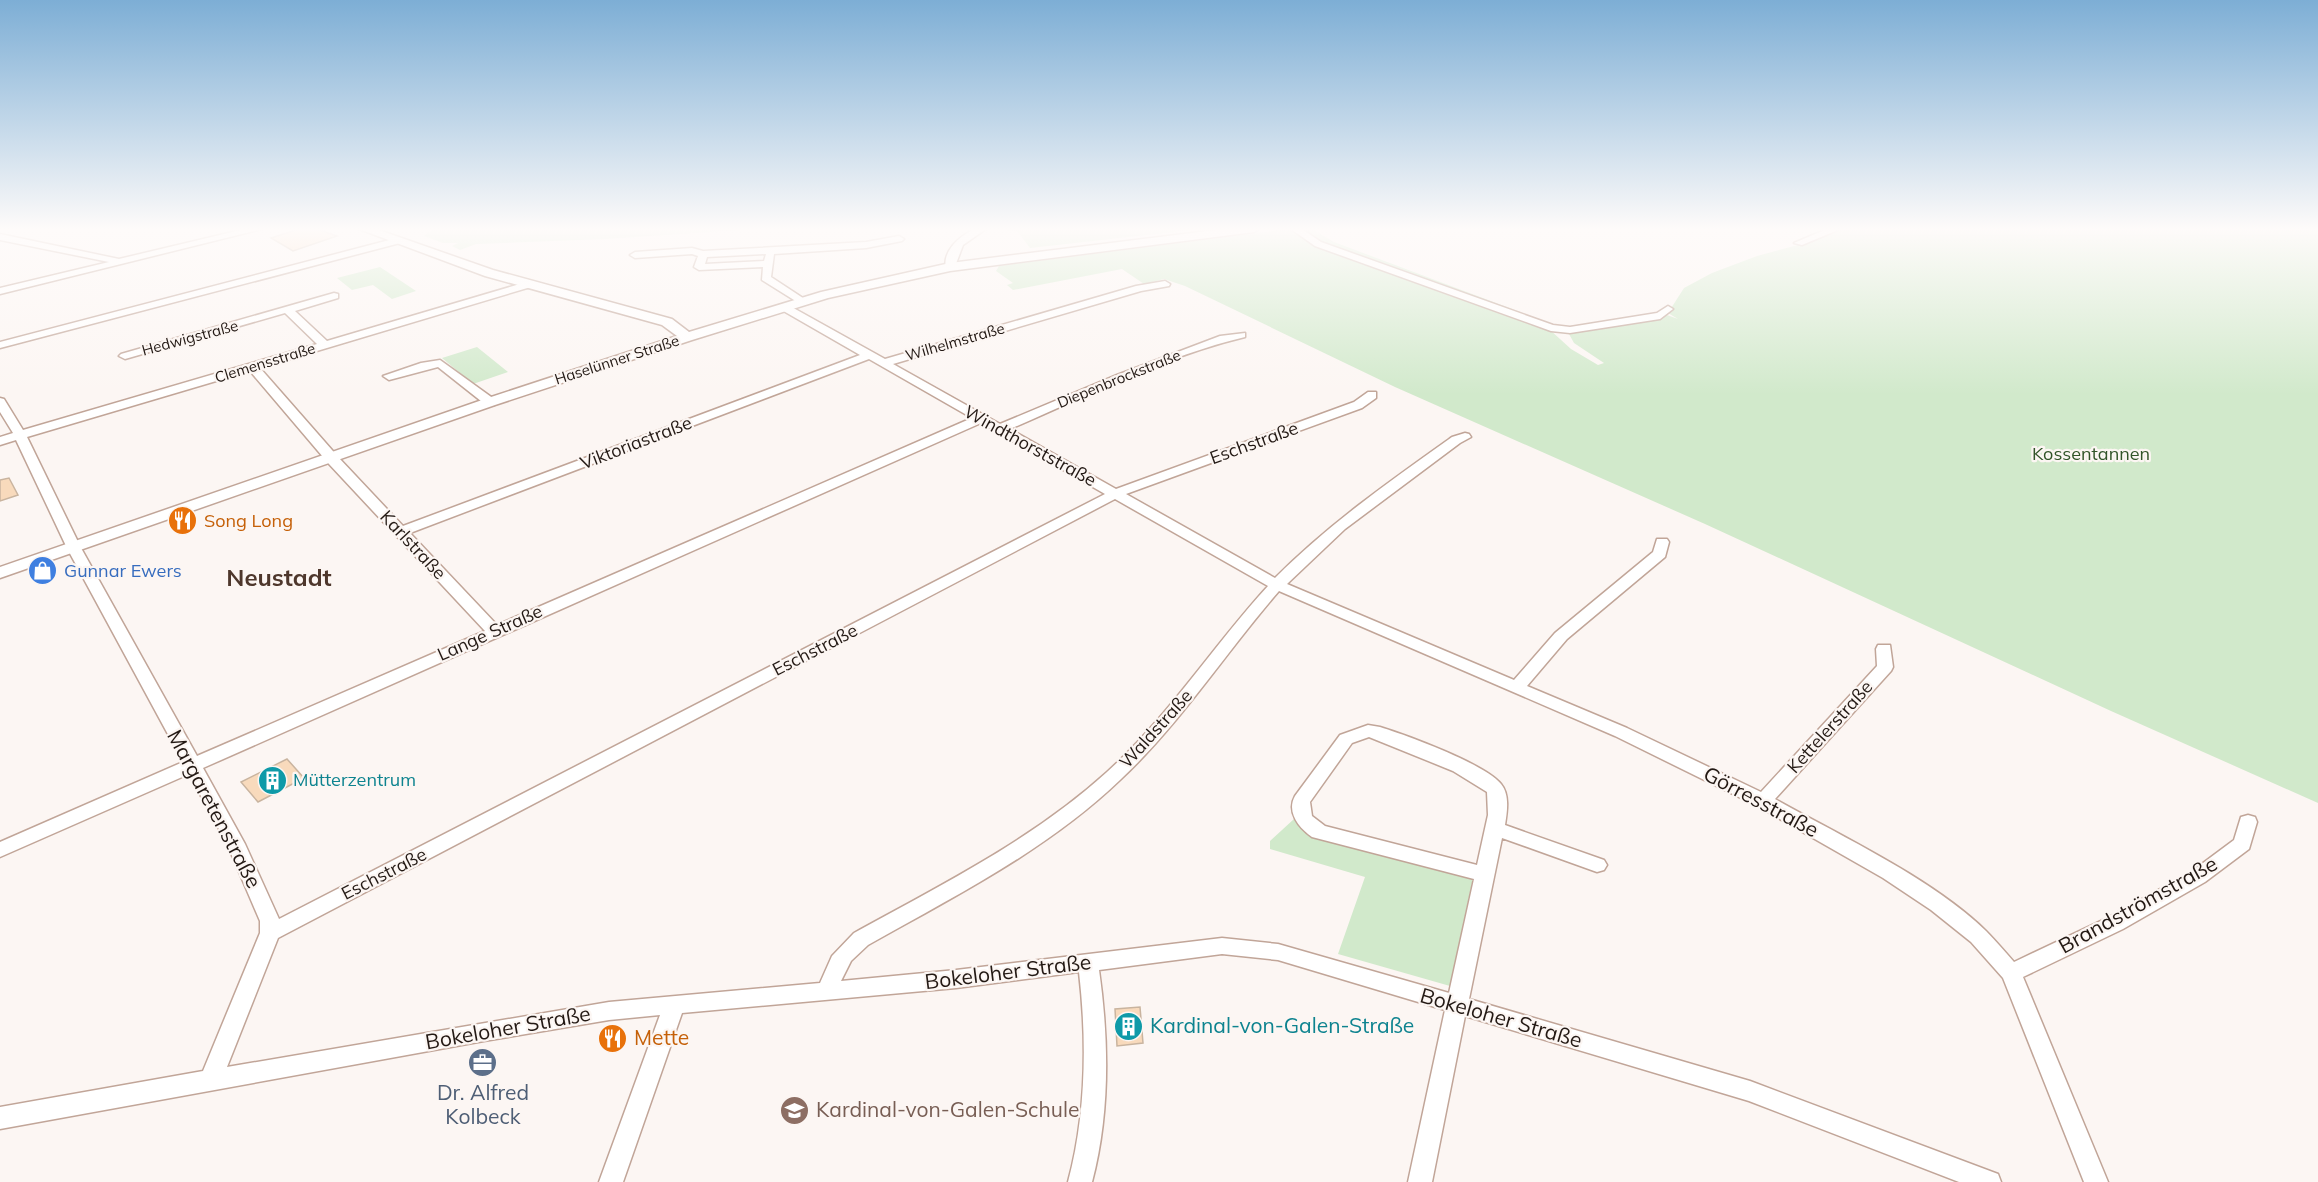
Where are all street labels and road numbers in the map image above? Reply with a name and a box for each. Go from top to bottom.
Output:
street label: Hedwigstraße [140,316,240,360]
street label: Wilhelmstraße [903,318,1007,365]
street label: Haselünner Straße [552,330,682,389]
street label: Clemensstraße [212,338,317,387]
street label: Diepenbrockstraße [1054,345,1183,412]
street label: Windthorststraße [960,400,1101,491]
street label: Viktoriastraße [577,411,695,474]
street label: Eschstraße [1206,416,1301,469]
street label: Karlstraße [375,505,451,584]
street label: Lange Straße [434,599,546,666]
street label: Eschstraße [768,618,861,681]
street label: Kettelerstraße [1782,675,1877,778]
street label: Waldstraße [1114,684,1197,773]
street label: Margaretenstraße [162,725,268,892]
street label: Görresstraße [1699,760,1824,842]
street label: Eschstraße [337,842,430,905]
street label: Brandströmstraße [2054,850,2221,958]
street label: Bokeloher Straße [923,948,1093,994]
street label: Bokeloher Straße [1417,981,1585,1053]
street label: Bokeloher Straße [423,1000,592,1054]

